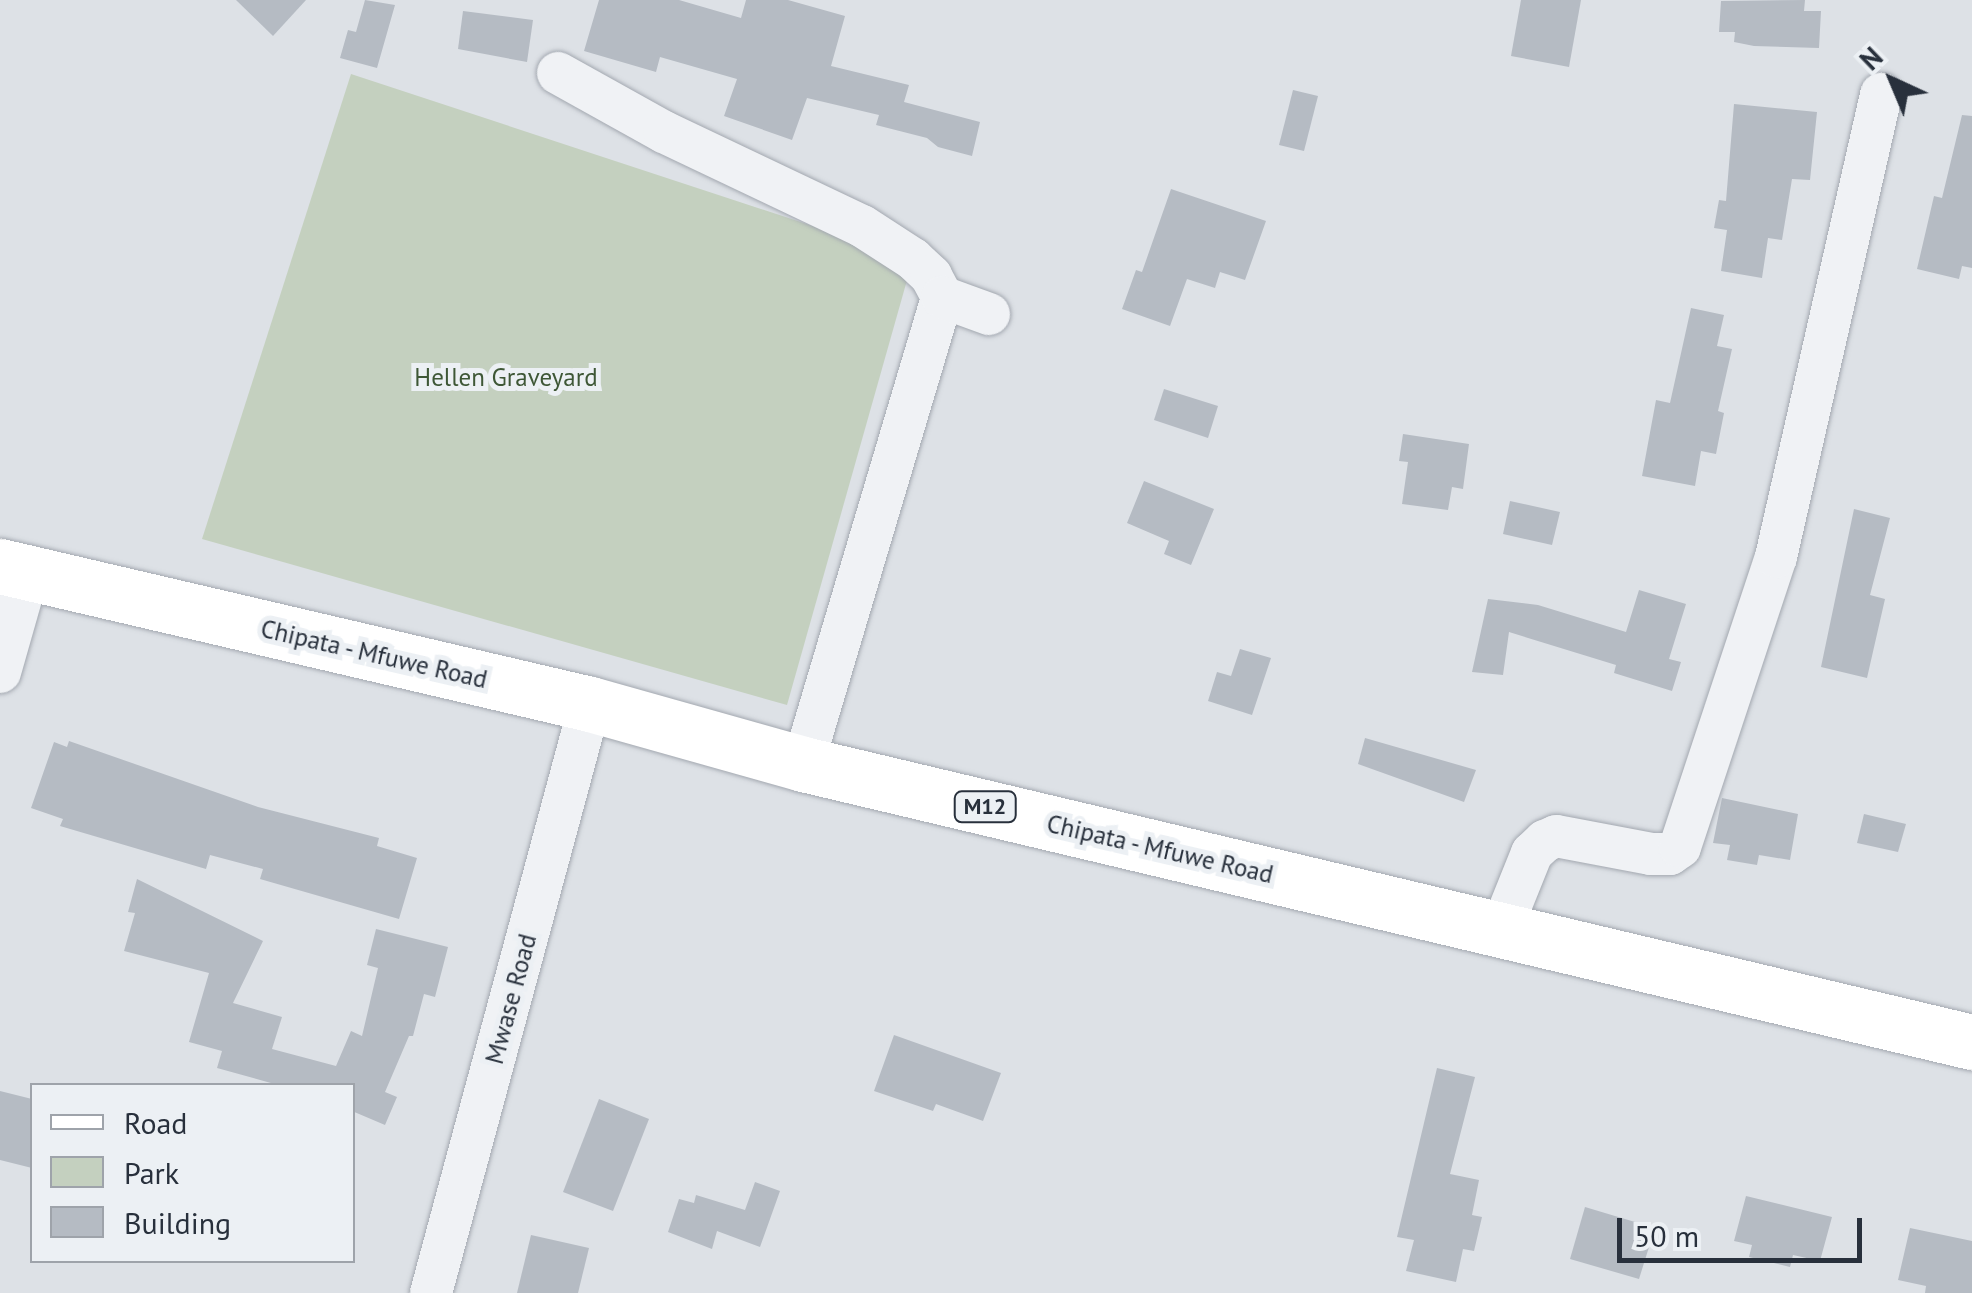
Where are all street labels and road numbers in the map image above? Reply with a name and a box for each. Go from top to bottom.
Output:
street label: Chipata - Mfuwe Road [256,613,492,695]
road number: M12 [952,790,1018,824]
street label: Chipata - Mfuwe Road [1042,808,1278,890]
street label: Mwase Road [479,931,543,1067]

